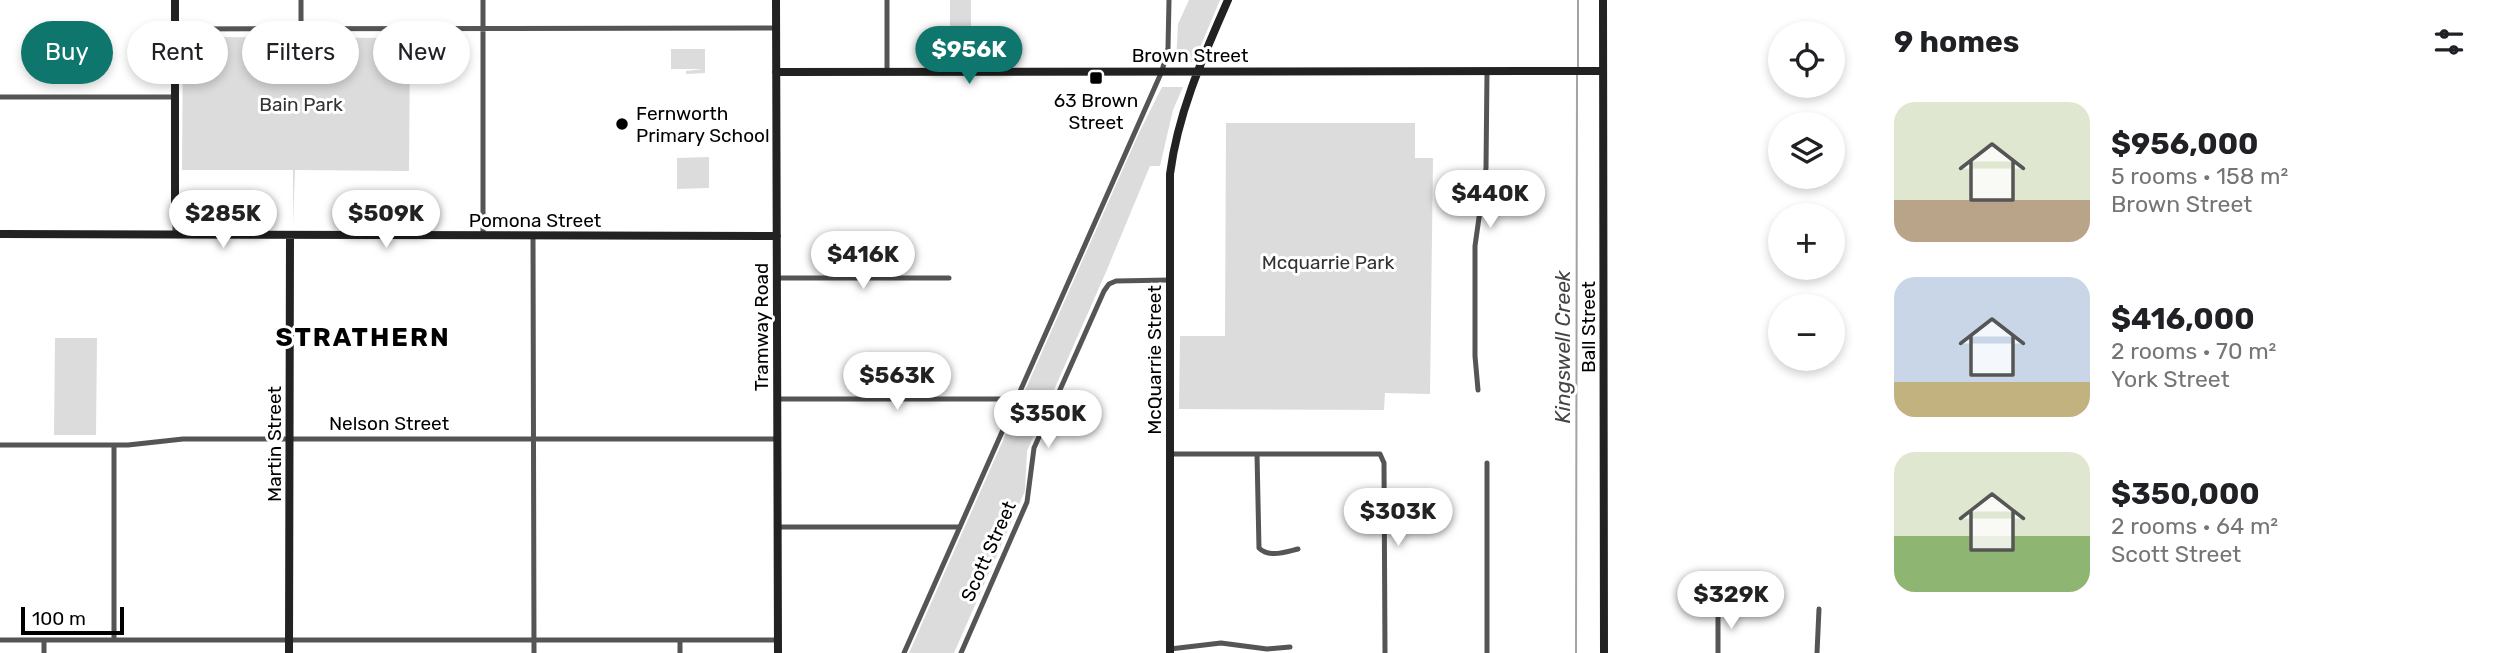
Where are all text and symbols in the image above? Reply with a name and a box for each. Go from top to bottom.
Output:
chip: Buy [21,21,113,84]
chip: Rent [127,21,228,84]
chip: Filters [242,21,359,84]
chip: New [373,21,470,84]
map controls [1768,21,1845,371]
button: locate [1768,21,1845,98]
icon: filters [2430,23,2468,61]
text: 9 homes [1894,24,2019,60]
pin: $956K [920,27,1018,86]
text: $956K [931,35,1007,63]
street label: Brown Street [1132,44,1249,67]
marker: 63 Brown Street [1088,70,1104,86]
place label: 63 Brown Street [1054,89,1138,134]
park label: Bain Park [259,93,343,116]
place label: Fernworth Primary School [636,102,770,147]
button: layers [1768,112,1845,189]
marker: Fernworth Primary School [614,116,630,132]
text: $956,000 [2111,126,2259,162]
icon: home [1950,130,2034,214]
text: 5 rooms · 158 m² [2111,162,2288,190]
pin: $440K [1441,170,1539,230]
text: $440K [1451,179,1529,207]
pin: $285K [174,190,272,250]
pin: $509K [337,190,435,250]
text: Brown Street [2111,190,2252,218]
text: $285K [185,199,261,227]
text: $509K [348,199,424,227]
button: + [1768,203,1845,280]
street label: Pomona Street [469,209,602,232]
pin: $416K [814,232,912,291]
text: $416K [827,240,899,268]
park label: Mcquarrie Park [1262,251,1395,274]
street label: Tramway Road [750,263,773,391]
water label: Kingswell Creek [1550,269,1575,424]
street label: Ball Street [1577,280,1600,373]
street label: McQuarrie Street [1143,285,1166,435]
button: − [1768,294,1845,371]
text: $416,000 [2111,301,2255,337]
icon: home [1950,305,2034,389]
district label: STRATHERN [275,322,451,353]
text: 2 rooms · 70 m² [2111,337,2276,365]
pin: $563K [848,352,946,412]
text: $563K [859,361,935,389]
text: York Street [2111,365,2230,393]
street label: Martin Street [263,385,286,502]
pin: $350K [999,391,1097,450]
text: $350K [1010,399,1086,427]
street label: Nelson Street [329,412,450,435]
text: $350,000 [2111,476,2260,512]
icon: home [1950,480,2034,564]
pin: $303K [1349,489,1447,548]
street label: Scott Street [956,497,1021,605]
text: $303K [1360,497,1436,525]
text: 2 rooms · 64 m² [2111,512,2278,540]
text: Scott Street [2111,540,2241,568]
pin: $329K [1682,572,1780,631]
text: $329K [1693,580,1769,608]
scale bar [21,604,124,636]
text: 100 m [32,607,86,630]

